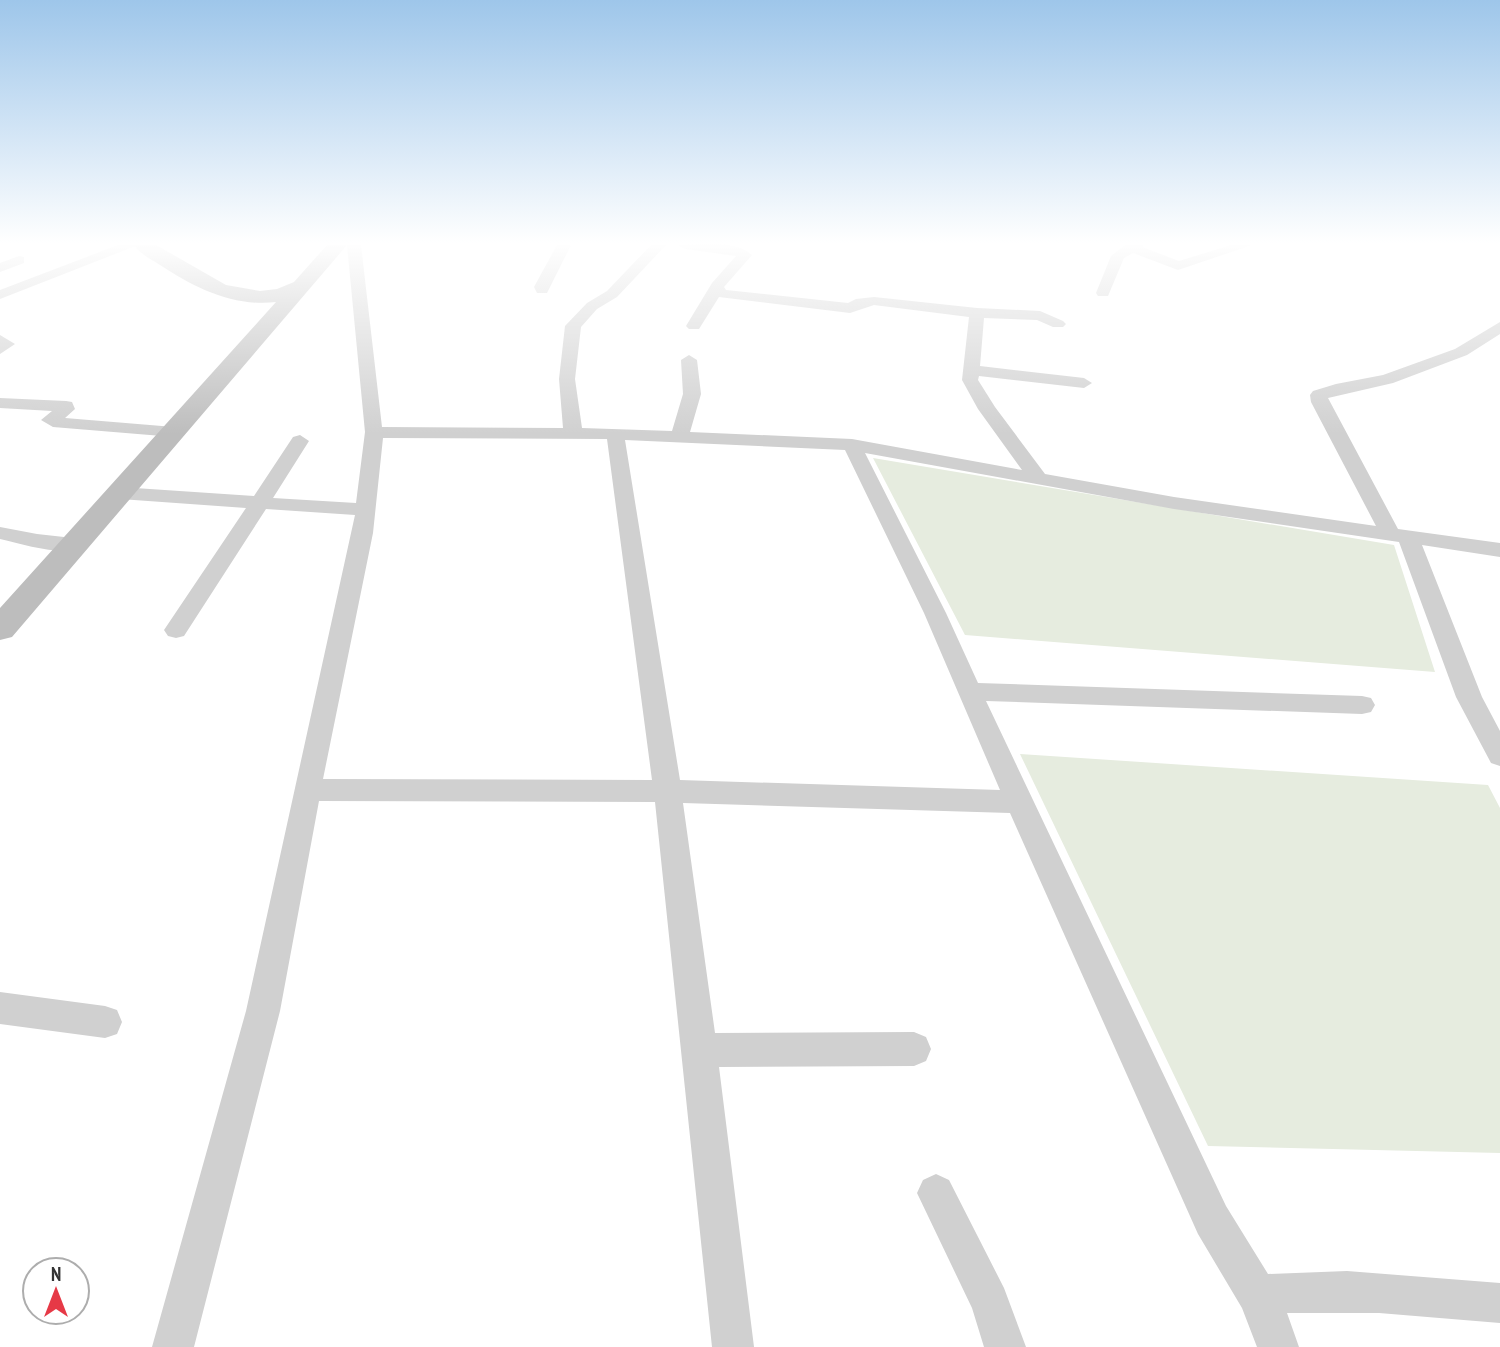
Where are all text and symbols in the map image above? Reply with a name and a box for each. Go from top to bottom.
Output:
north arrow [21,1256,91,1326]
text: N [51,1262,61,1286]

